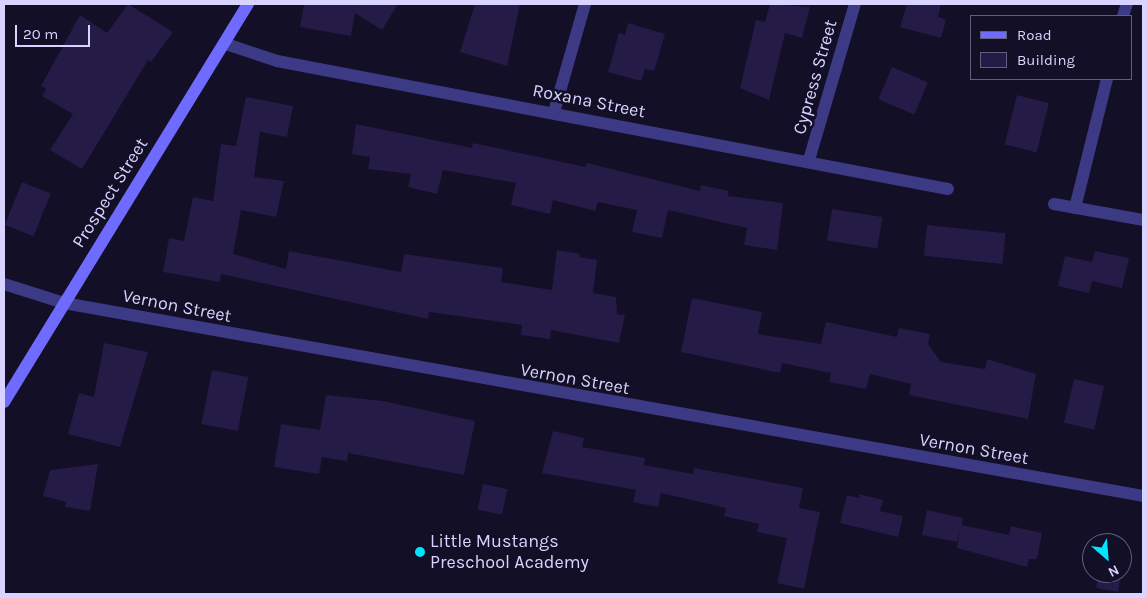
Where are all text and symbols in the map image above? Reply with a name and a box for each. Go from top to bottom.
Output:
scale bar [18,15,92,47]
legend [970,15,1132,80]
street label: Cypress Street [788,17,842,137]
text: 20 m [23,25,58,43]
text: Road [1017,26,1052,44]
text: Building [1017,51,1075,69]
street label: Roxana Street [531,79,647,123]
street label: Prospect Street [68,134,152,252]
street label: Vernon Street [121,285,233,327]
street label: Vernon Street [519,359,631,399]
street label: Vernon Street [918,429,1030,469]
place label: Little Mustangs Preschool Academy [430,531,589,574]
north arrow [1082,533,1132,583]
marker: Little Mustangs Preschool Academy [414,546,426,558]
text: N [1105,561,1122,581]

